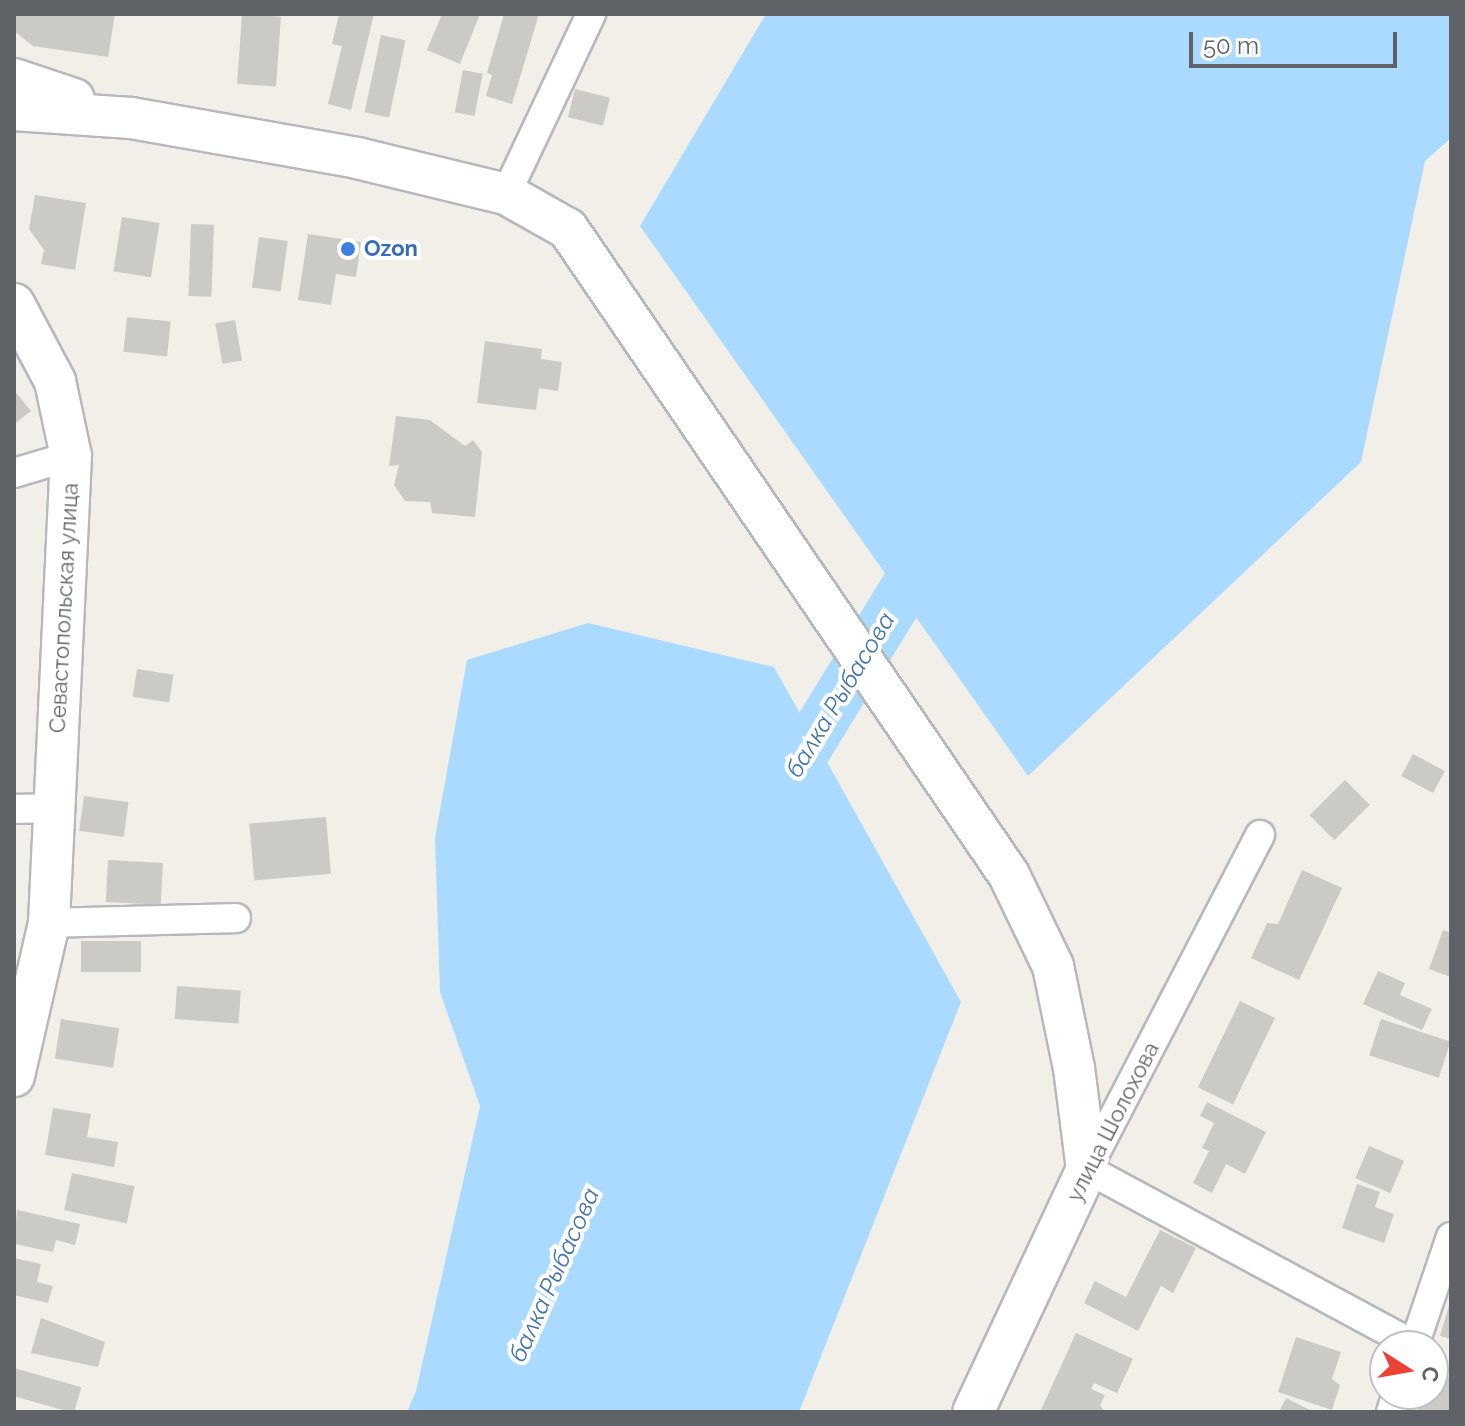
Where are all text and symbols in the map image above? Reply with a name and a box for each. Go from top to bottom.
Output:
scale bar [1193,16,1401,66]
text: 50 m [1203,31,1259,60]
place label: Ozon [364,236,418,262]
marker: Ozon [339,240,357,258]
street label: Севастопольская улица [44,482,84,734]
water label: балка Рыбасова [779,607,901,783]
street label: улица Шолохова [1061,1038,1165,1206]
water label: балка Рыбасова [503,1183,605,1367]
north arrow [1369,1330,1449,1410]
text: С [1416,1364,1445,1384]

